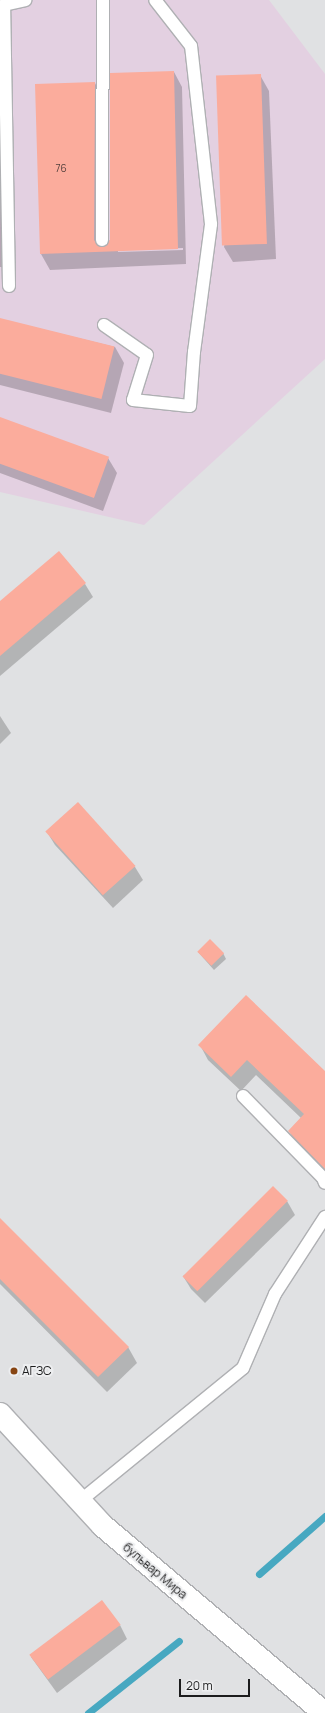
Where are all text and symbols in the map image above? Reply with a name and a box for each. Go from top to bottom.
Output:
house number: 76 [55,163,67,175]
place label: АГЗС [22,1364,52,1378]
marker: АГЗС [9,1366,19,1376]
street label: бульвар Мира [120,1540,190,1602]
scale bar [181,1671,252,1697]
text: 20 m [186,1677,213,1694]

